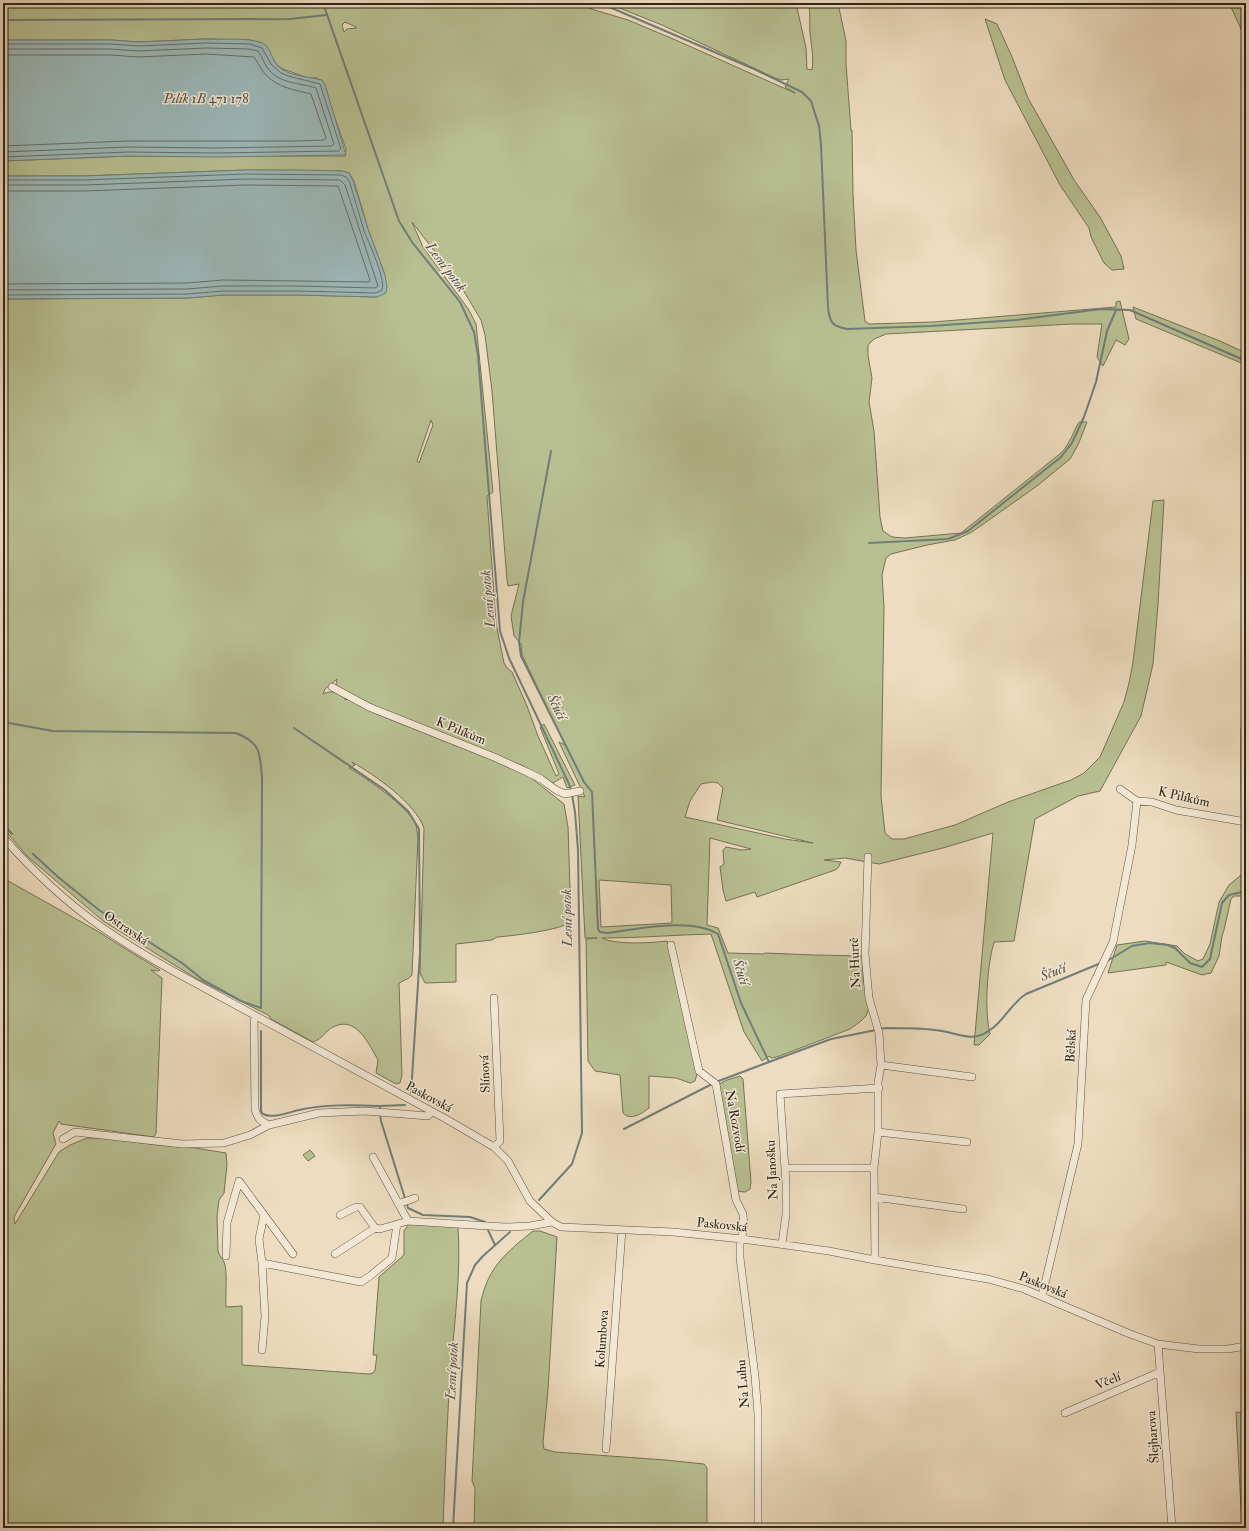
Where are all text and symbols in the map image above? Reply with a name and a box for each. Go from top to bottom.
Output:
water label: Pilík 1B 471 178 [162,90,249,107]
water label: Lesní potok [421,238,470,295]
water label: Lesní potok [477,569,499,630]
water label: Ščučí [543,690,572,725]
street label: K Pilíkům [434,714,488,748]
street label: K Pilíkům [1157,783,1211,811]
water label: Lesní potok [558,889,576,948]
street label: Ostravská [100,907,152,949]
street label: Na Hurtě [846,936,864,989]
water label: Ščučí [729,956,754,989]
water label: Ščučí [1037,958,1070,985]
street label: Bělská [1062,1028,1080,1063]
street label: Slínová [476,1054,494,1093]
street label: Paskovská [403,1078,456,1116]
street label: Na Rozvodí [722,1089,749,1155]
street label: Na Janošku [762,1139,782,1200]
street label: Paskovská [696,1214,749,1236]
street label: Paskovská [1016,1268,1070,1302]
street label: Kolumbova [592,1309,612,1369]
water label: Lesní potok [442,1341,462,1401]
street label: Na Luhu [733,1359,753,1409]
street label: Včelí [1093,1368,1125,1394]
street label: Šlejharova [1141,1409,1163,1464]

